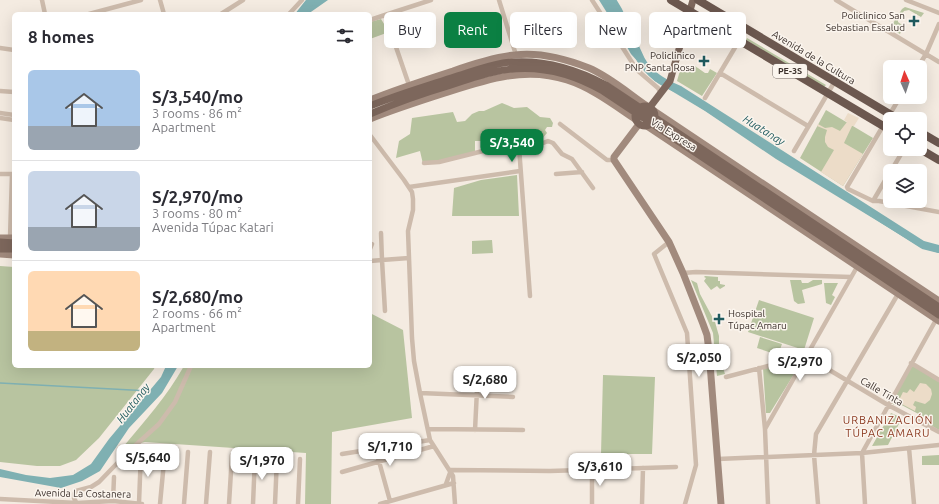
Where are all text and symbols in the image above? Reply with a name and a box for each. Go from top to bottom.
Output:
place label: Policlinico San Sebastian Essalud [826,10,905,33]
chip: Buy [384,12,436,48]
chip: Rent [444,12,502,48]
chip: Filters [510,12,577,48]
chip: New [585,12,641,48]
chip: Apartment [649,12,746,48]
marker: Policlinico San Sebastian Essalud [908,15,920,27]
icon: filters [334,25,356,47]
text: 8 homes [28,27,94,46]
street label: Avenida de la Cultura [770,28,857,87]
place label: Policlinico PNP Santa Rosa [625,50,695,73]
marker: Policlinico PNP Santa Rosa [698,55,710,67]
north arrow [883,60,927,104]
map controls [883,60,927,208]
road number: PE-3S [773,64,807,78]
icon: home [60,86,108,134]
text: S/3,540/mo [152,87,243,106]
text: 3 rooms · 86 m² [152,106,242,120]
button: locate [883,112,927,156]
water label: Huatanay [741,113,788,148]
street label: Vía Expresa [649,116,699,153]
text: Apartment [152,120,216,134]
pin: S/3,540 [475,129,549,163]
text: S/3,540 [489,135,535,149]
button: layers [883,164,927,208]
icon: home [60,187,108,235]
text: S/2,970/mo [152,187,243,206]
text: 3 rooms · 80 m² [152,206,242,220]
text: Avenida Túpac Katari [152,220,274,234]
icon: home [60,287,108,335]
text: S/2,680/mo [152,287,243,306]
text: 2 rooms · 66 m² [152,306,242,320]
place label: Hospital Túpac Amaru [728,308,787,331]
marker: Hospital Túpac Amaru [713,313,725,325]
text: Apartment [152,320,216,334]
pin: S/2,050 [662,344,736,378]
pin: S/2,970 [763,348,837,382]
text: S/2,050 [676,350,722,364]
text: S/2,970 [777,354,823,368]
pin: S/2,680 [448,366,522,400]
text: S/2,680 [462,372,508,386]
street label: Calle Tinta [859,375,905,408]
water label: Huatanay [114,380,153,425]
district label: URBANIZACIÓN TÚPAC AMARU [843,413,933,439]
pin: S/1,710 [353,433,427,467]
text: S/1,710 [367,439,413,453]
pin: S/5,640 [111,444,185,478]
pin: S/1,970 [225,447,299,481]
text: S/5,640 [125,450,171,464]
text: S/1,970 [239,453,285,467]
pin: S/3,610 [563,453,637,487]
text: S/3,610 [577,459,623,473]
street label: Avenida La Costanera [35,487,131,500]

